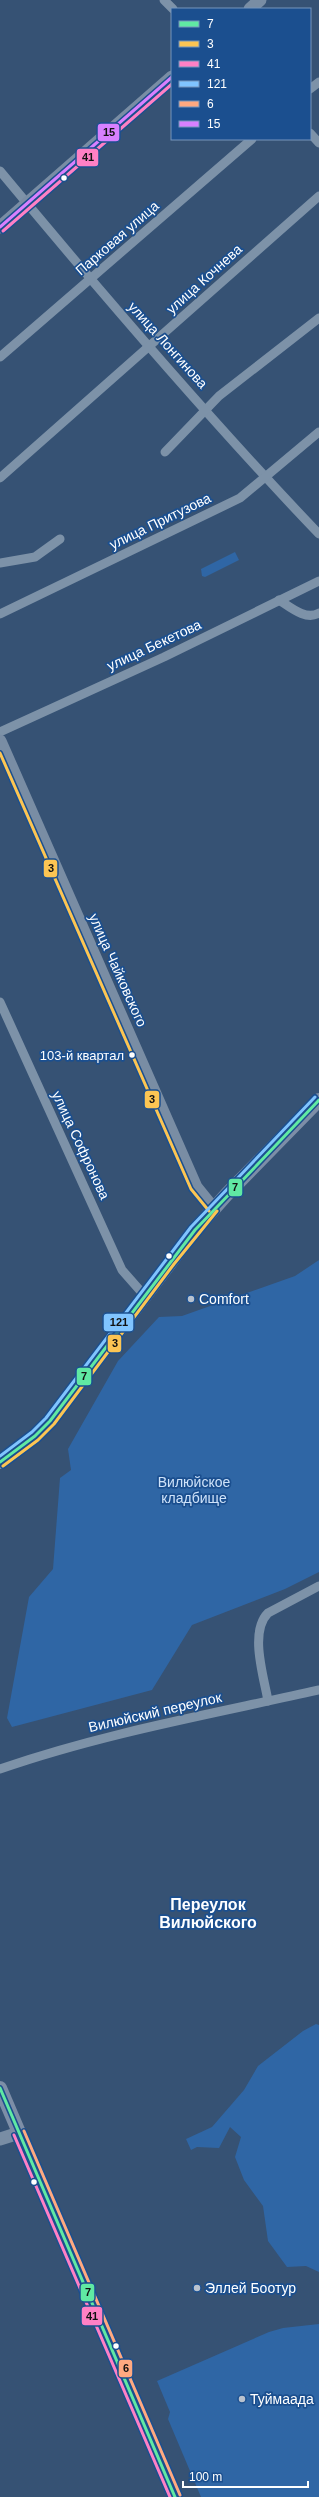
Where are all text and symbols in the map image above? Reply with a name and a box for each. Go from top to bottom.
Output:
legend [171,8,311,140]
text: 7 [207,17,214,31]
text: 3 [207,37,214,51]
text: 41 [207,57,221,71]
text: 121 [207,77,227,91]
text: 6 [207,97,214,111]
text: 15 [207,117,221,131]
line badge: 15 [97,123,120,142]
text: 15 [103,126,115,138]
line badge: 41 [76,148,99,167]
text: 41 [82,151,94,163]
unlabelled marker [59,173,69,183]
street label: Парковая улица [72,197,162,278]
street label: улица Кочнева [163,241,245,317]
street label: улица Лонгинова [125,299,211,392]
street label: улица Притузова [107,489,213,552]
street label: улица Бекетова [104,616,204,674]
line badge: 3 [43,859,58,878]
text: 3 [48,862,54,874]
street label: улица Чайковского [86,911,150,1029]
place label: 103-й квартал [40,1048,124,1063]
marker: 103-й квартал [127,1050,137,1060]
street label: улица Софронова [49,1088,113,1202]
line badge: 3 [144,1090,160,1109]
text: 3 [149,1093,155,1105]
line badge: 7 [228,1178,243,1197]
text: 7 [232,1181,238,1193]
unlabelled marker [164,1251,174,1261]
place label: Comfort [199,1291,249,1307]
marker: Comfort [186,1294,196,1304]
line badge: 121 [103,1313,134,1332]
text: 121 [110,1316,128,1328]
line badge: 3 [107,1334,122,1353]
text: 3 [112,1337,118,1349]
line badge: 7 [76,1367,92,1386]
text: 7 [81,1370,87,1382]
park label: Вилюйское кладбище [158,1474,230,1506]
street label: Вилюйский переулок [87,1689,224,1735]
district label: Переулок Вилюйского [159,1896,257,1931]
unlabelled marker [29,2177,39,2187]
place label: Эллей Боотур [205,2280,296,2296]
line badge: 7 [80,2283,95,2302]
marker: Эллей Боотур [192,2283,202,2293]
text: 7 [85,2286,91,2298]
line badge: 41 [81,2306,103,2326]
text: 41 [86,2310,98,2322]
unlabelled marker [111,2341,121,2351]
line badge: 6 [118,2359,133,2378]
text: 6 [123,2362,129,2374]
place label: Туймаада [250,2391,314,2407]
marker: Туймаада [237,2394,247,2404]
scale bar [183,2463,308,2489]
text: 100 m [189,2470,222,2484]

